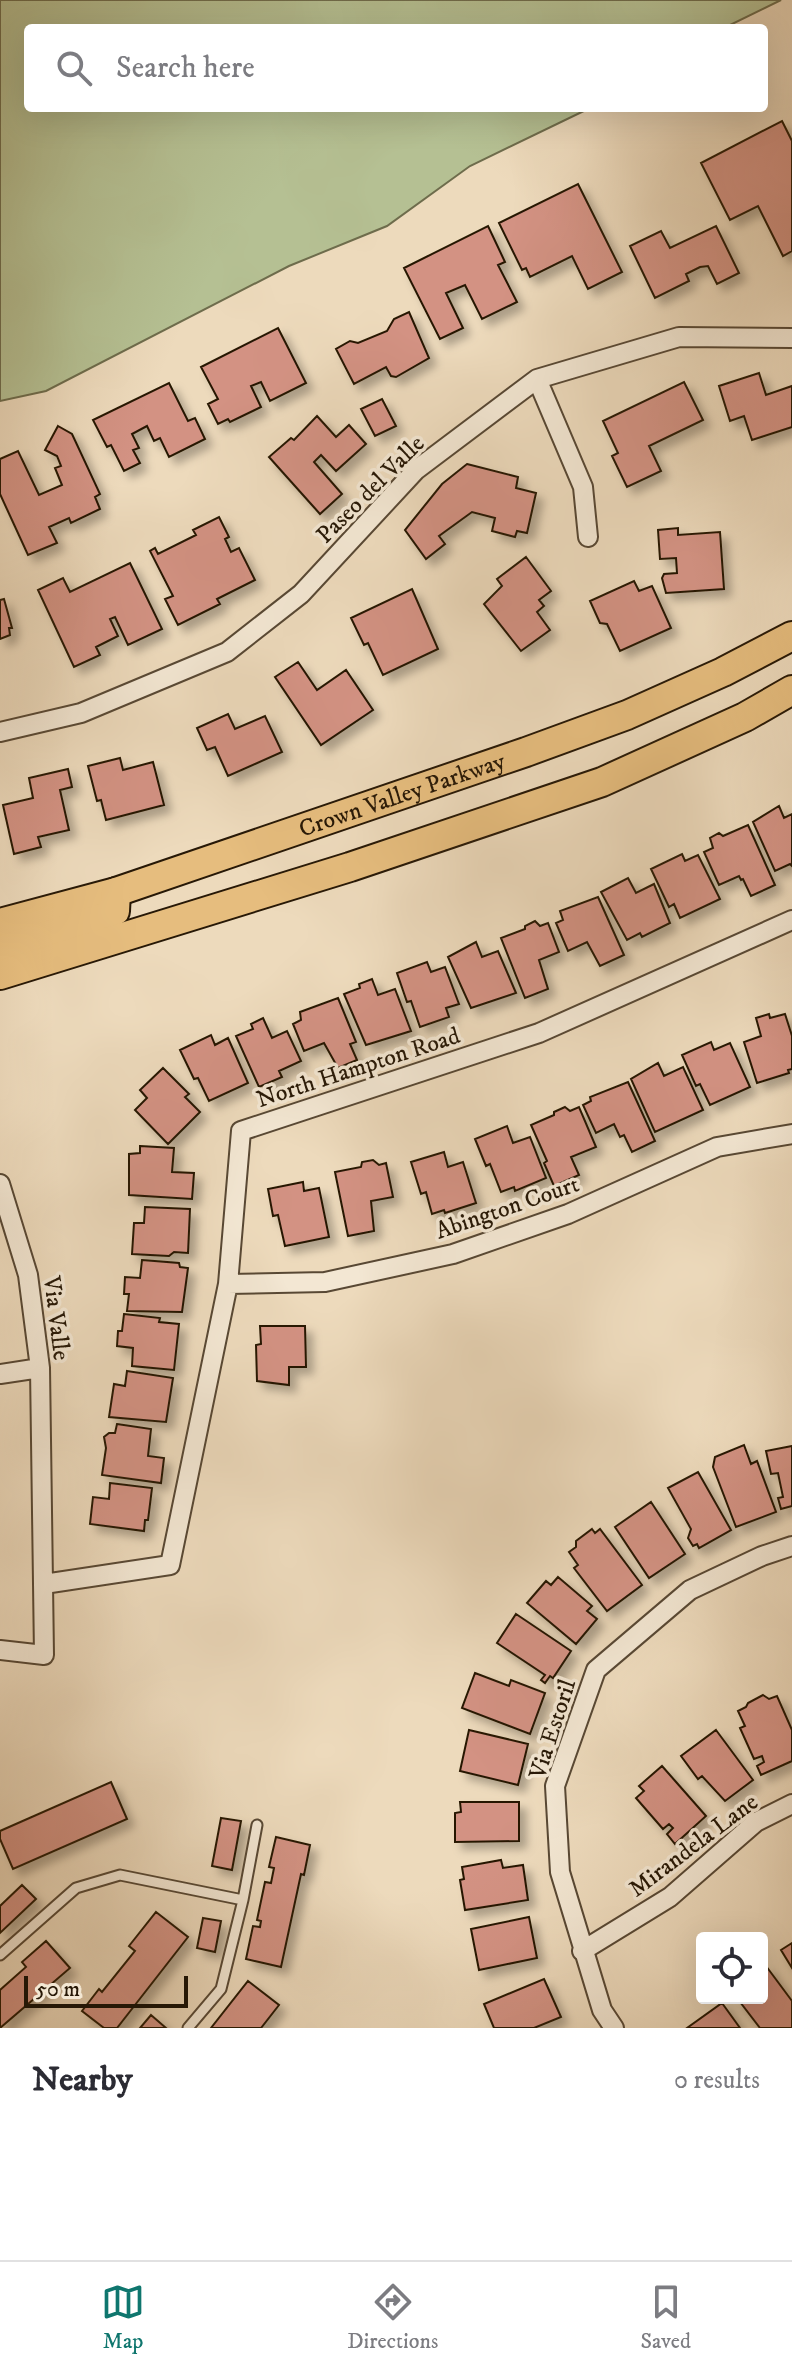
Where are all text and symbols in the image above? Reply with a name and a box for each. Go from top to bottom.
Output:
search box [24,24,768,112]
icon: search [52,46,96,90]
text: Search here [116,50,255,87]
street label: Paseo del Valle [310,429,431,550]
street label: Crown Valley Parkway [295,746,510,844]
street label: North Hampton Road [253,1021,464,1115]
street label: Abington Court [432,1169,583,1247]
street label: Via Valle [36,1273,76,1362]
street label: Via Estoril [522,1675,583,1784]
street label: Mirandela Lane [623,1787,764,1904]
map controls [696,1932,768,2004]
button: locate [696,1932,768,2004]
scale bar [24,1972,188,2008]
text: 50 m [36,1976,80,2003]
text: Nearby [32,2059,133,2101]
text: 0 results [674,2064,760,2097]
tab: Map [101,2280,145,2355]
tab: Directions [347,2280,438,2355]
tab: Saved [640,2280,691,2355]

